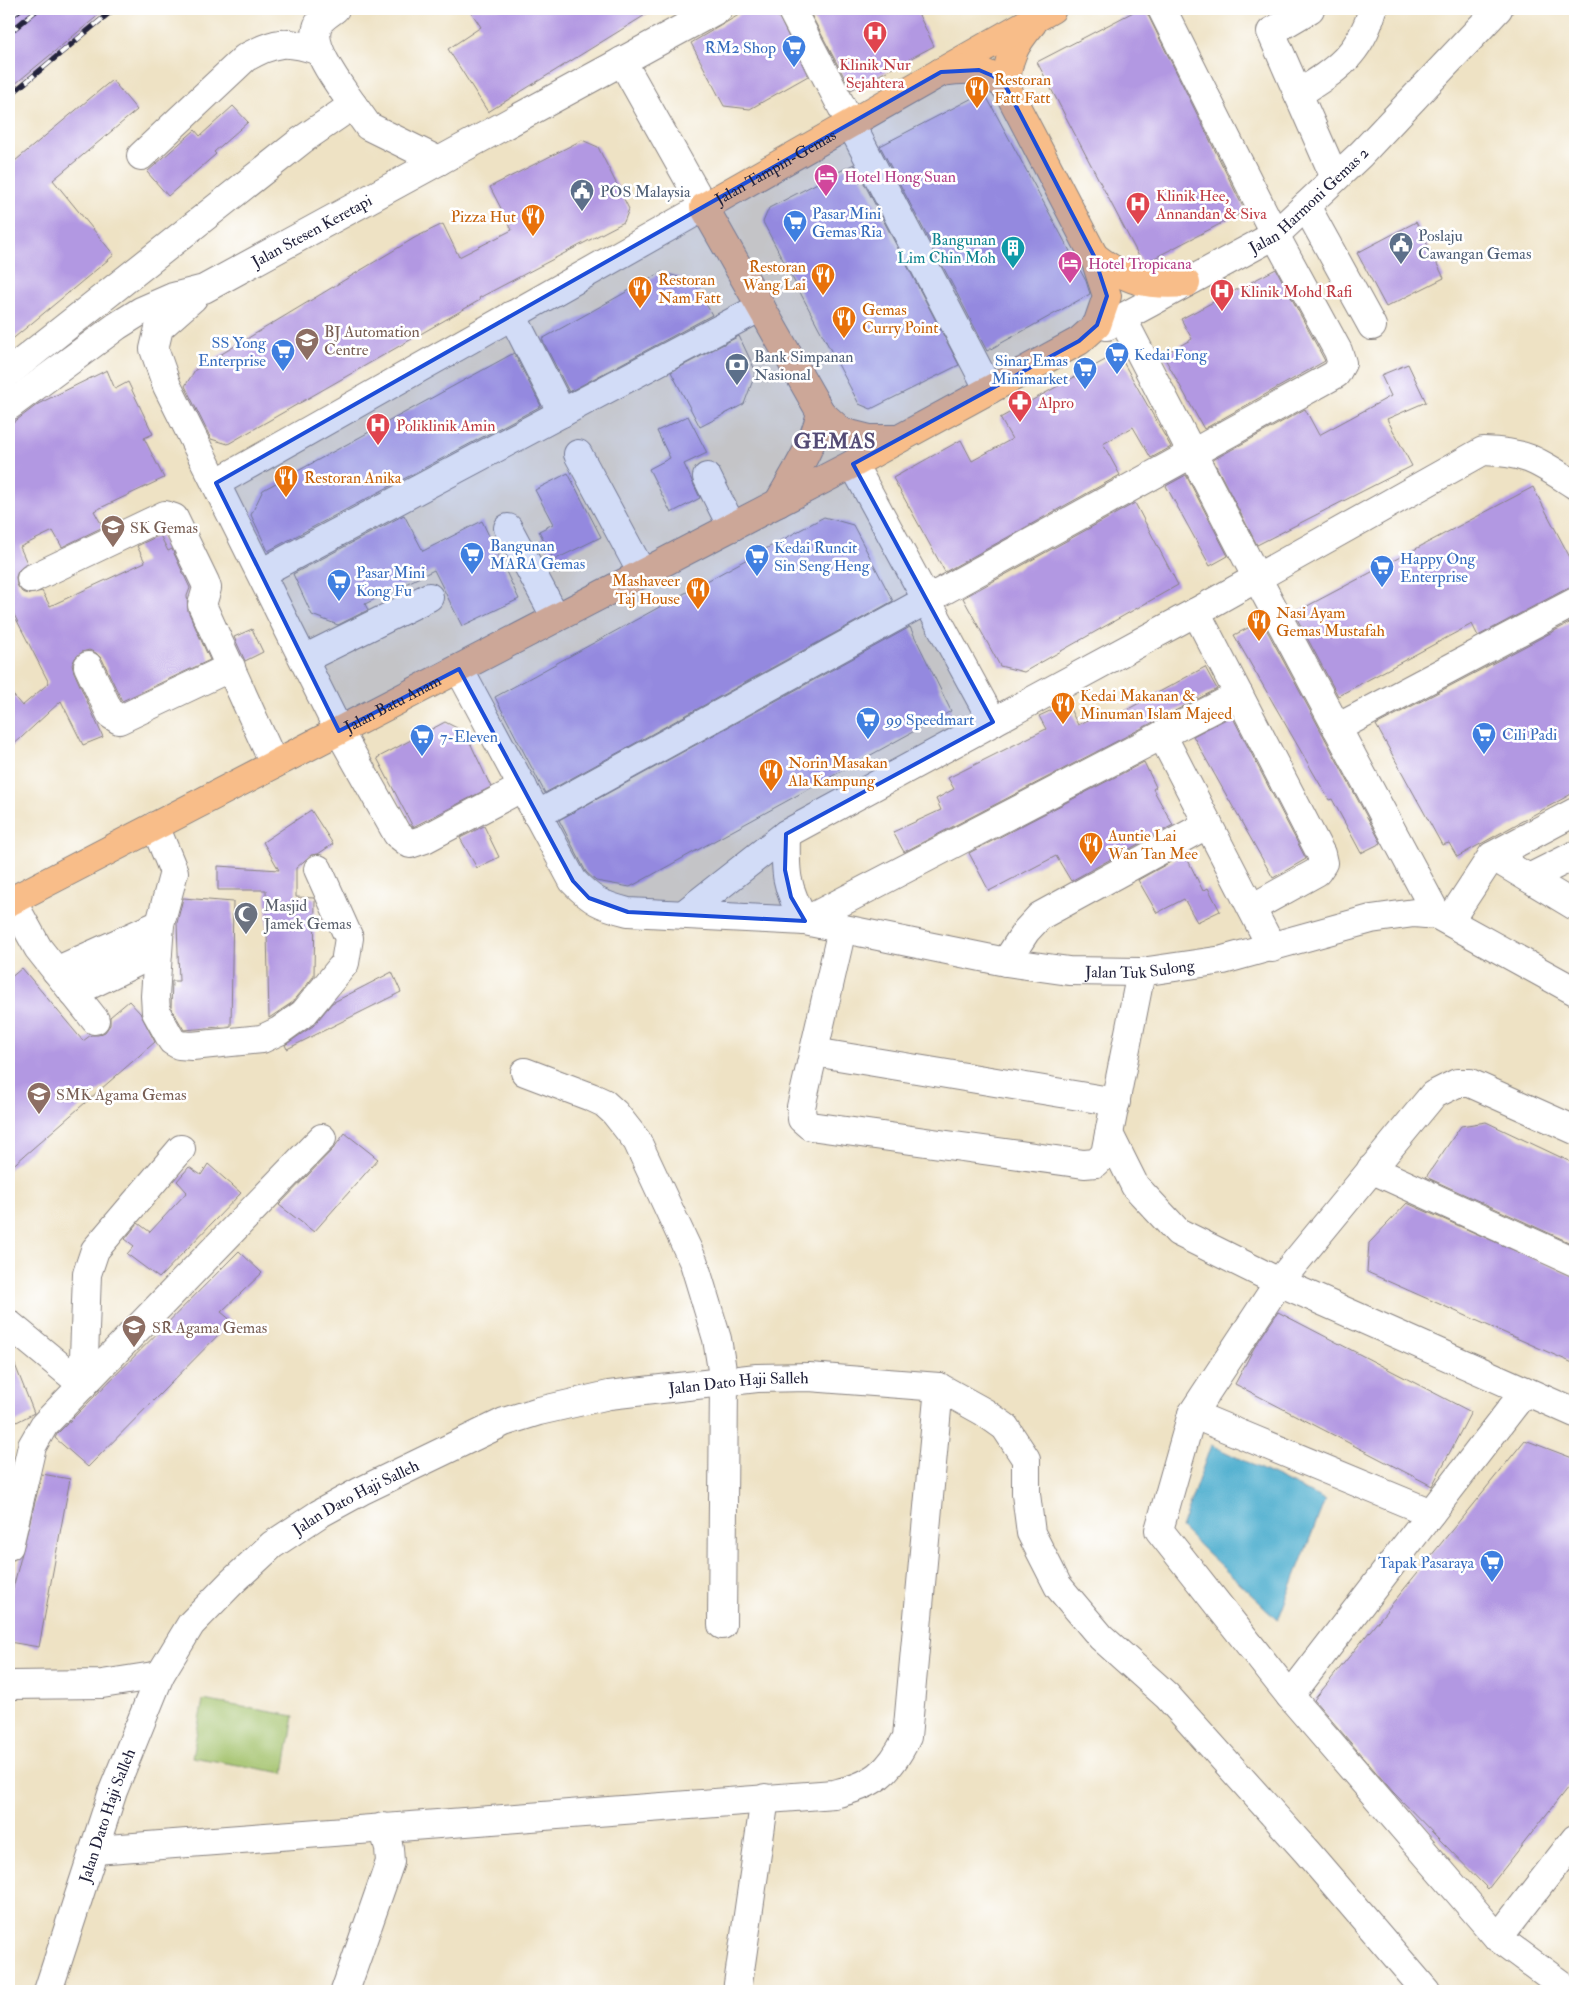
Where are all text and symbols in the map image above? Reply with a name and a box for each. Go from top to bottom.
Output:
hospital icon: Klinik Nur Sejahtera [862,20,888,54]
supermarket icon: RM2 Shop [781,34,807,68]
place label: RM2 Shop [705,38,776,59]
place label: Klinik Nur Sejahtera [839,55,911,93]
place label: Restoran Fatt Fatt [994,70,1051,108]
restaurant icon: Restoran Fatt Fatt [964,75,990,109]
street label: Jalan Tampin-Gemas [711,125,840,211]
street label: Jalan Harmoni Gemas 2 [1245,143,1373,260]
hotel icon: Hotel Hong Suan [813,163,839,197]
place label: Hotel Hong Suan [844,167,956,187]
public building icon: POS Malaysia [569,178,595,212]
place label: POS Malaysia [600,182,691,202]
place label: Klinik Hee, Annandan & Siva [1155,186,1267,224]
street label: Jalan Stesen Keretapi [247,191,376,274]
hospital icon: Klinik Hee, Annandan & Siva [1125,191,1151,225]
restaurant icon: Pizza Hut [520,203,546,237]
place label: Pasar Mini Gemas Ria [812,204,883,242]
place label: Pizza Hut [451,207,516,227]
supermarket icon: Pasar Mini Gemas Ria [782,209,808,243]
place label: Poslaju Cawangan Gemas [1418,226,1531,264]
place label: Bangunan Lim Chin Moh [897,230,997,268]
public building icon: Poslaju Cawangan Gemas [1388,231,1414,265]
building icon: Bangunan Lim Chin Moh [1000,235,1026,269]
hotel icon: Hotel Tropicana [1057,250,1083,284]
place label: Hotel Tropicana [1088,254,1192,275]
place label: Restoran Wang Lai [742,257,806,295]
restaurant icon: Restoran Wang Lai [810,262,836,296]
place label: Restoran Nam Fatt [658,270,721,308]
restaurant icon: Restoran Nam Fatt [627,275,653,309]
hospital icon: Klinik Mohd Rafi [1209,278,1235,312]
place label: Klinik Mohd Rafi [1240,282,1353,302]
place label: Gemas Curry Point [862,300,938,338]
restaurant icon: Gemas Curry Point [831,305,857,339]
place label: BJ Automation Centre [324,322,420,360]
school or university icon: BJ Automation Centre [294,327,320,361]
place label: SS Yong Enterprise [198,333,267,372]
supermarket icon: SS Yong Enterprise [270,338,296,372]
supermarket icon: Kedai Fong [1104,341,1130,375]
place label: Kedai Fong [1134,345,1208,365]
place label: Bank Simpanan Nasional [754,347,854,385]
place label: Sinar Emas Minimarket [992,351,1068,389]
bank icon: Bank Simpanan Nasional [724,352,750,386]
supermarket icon: Sinar Emas Minimarket [1072,356,1098,390]
pharmacy icon: Alpro [1007,389,1033,423]
place label: Alpro [1037,393,1074,414]
hospital icon: Poliklinik Amin [365,412,391,446]
place label: Poliklinik Amin [396,416,496,436]
district label: GEMAS [793,428,877,455]
restaurant icon: Restoran Anika [273,464,299,498]
place label: Restoran Anika [304,468,402,488]
school or university icon: SK Gemas [100,514,126,548]
place label: SK Gemas [130,518,198,538]
place label: Bangunan MARA Gemas [490,536,585,574]
place label: Kedai Runcit Sin Seng Heng [774,538,871,576]
supermarket icon: Bangunan MARA Gemas [459,541,485,575]
supermarket icon: Kedai Runcit Sin Seng Heng [744,543,770,577]
place label: Happy Ong Enterprise [1400,549,1476,588]
supermarket icon: Happy Ong Enterprise [1369,554,1395,588]
place label: Pasar Mini Kong Fu [356,563,425,601]
supermarket icon: Pasar Mini Kong Fu [326,568,352,602]
place label: Mashaveer Taj House [612,571,680,609]
restaurant icon: Mashaveer Taj House [685,576,711,610]
place label: Nasi Ayam Gemas Mustafah [1276,603,1386,641]
restaurant icon: Nasi Ayam Gemas Mustafah [1246,608,1272,642]
street label: Jalan Batu Anam [340,670,445,739]
place label: Kedai Makanan & Minuman Islam Majeed [1080,686,1232,724]
restaurant icon: Kedai Makanan & Minuman Islam Majeed [1050,691,1076,725]
supermarket icon: 99 Speedmart [855,706,881,740]
place label: 99 Speedmart [885,710,974,731]
supermarket icon: Cili Padi [1471,721,1497,755]
supermarket icon: 7-Eleven [409,723,435,757]
place label: Cili Padi [1502,725,1557,745]
place label: 7-Eleven [440,727,498,747]
place label: Norin Masakan Ala Kampung [787,753,888,792]
restaurant icon: Norin Masakan Ala Kampung [758,758,784,792]
place label: Auntie Lai Wan Tan Mee [1107,826,1198,864]
restaurant icon: Auntie Lai Wan Tan Mee [1078,831,1104,865]
place label: Masjid Jamek Gemas [263,896,351,935]
mosque icon: Masjid Jamek Gemas [233,901,259,935]
street label: Jalan Tuk Sulong [1084,955,1197,983]
school or university icon: SMK Agama Gemas [26,1081,52,1115]
place label: SMK Agama Gemas [56,1085,187,1105]
school or university icon: SR Agama Gemas [121,1314,147,1348]
place label: SR Agama Gemas [152,1318,267,1338]
street label: Jalan Dato Haji Salleh [666,1368,809,1400]
street label: Jalan Dato Haji Salleh [288,1455,423,1541]
supermarket icon: Tapak Pasaraya [1479,1549,1505,1583]
place label: Tapak Pasaraya [1378,1553,1474,1574]
street label: Jalan Dato Haji Salleh [75,1745,140,1887]

